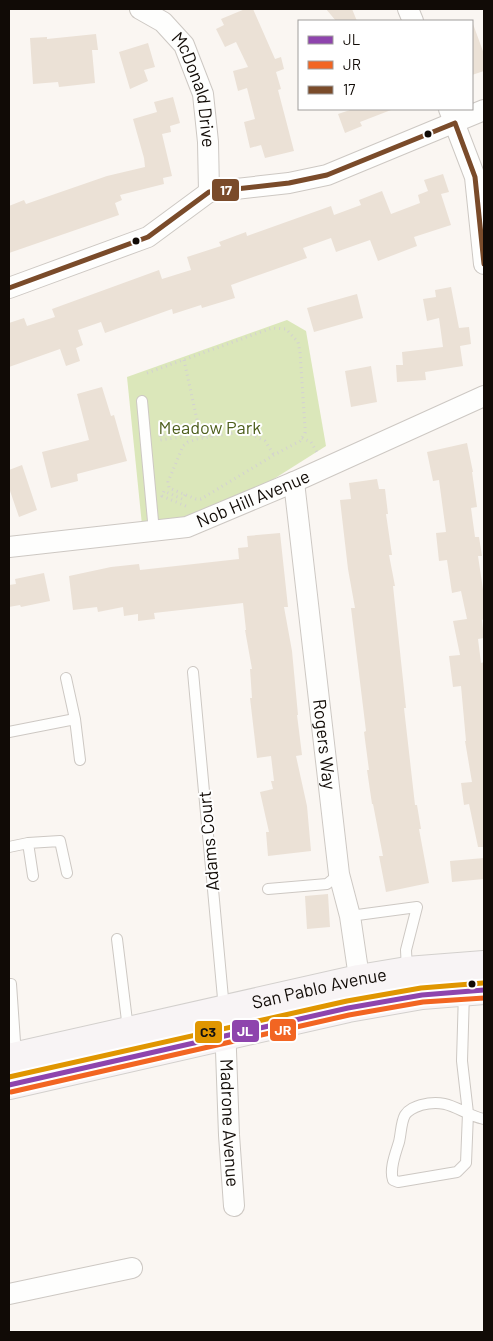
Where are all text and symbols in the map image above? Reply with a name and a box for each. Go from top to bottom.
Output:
legend [298,20,473,110]
street label: McDonald Drive [168,27,220,148]
text: JL [343,30,360,48]
text: JR [343,55,361,73]
text: 17 [343,80,355,98]
unlabelled marker [423,129,433,139]
line badge: 17 [211,178,240,202]
text: 17 [220,181,232,198]
unlabelled marker [131,236,141,246]
park label: Meadow Park [159,416,261,438]
street label: Nob Hill Avenue [193,464,313,532]
street label: Rogers Way [309,698,341,791]
street label: Adams Court [193,790,223,892]
street label: San Pablo Avenue [250,963,388,1013]
unlabelled marker [467,979,477,989]
line badge: JR [269,1018,297,1042]
line badge: JL [231,1019,260,1043]
line badge: C3 [194,1020,223,1044]
text: JR [275,1021,292,1038]
text: JL [237,1022,253,1039]
text: C3 [200,1023,216,1040]
street label: Madrone Avenue [216,1058,245,1188]

